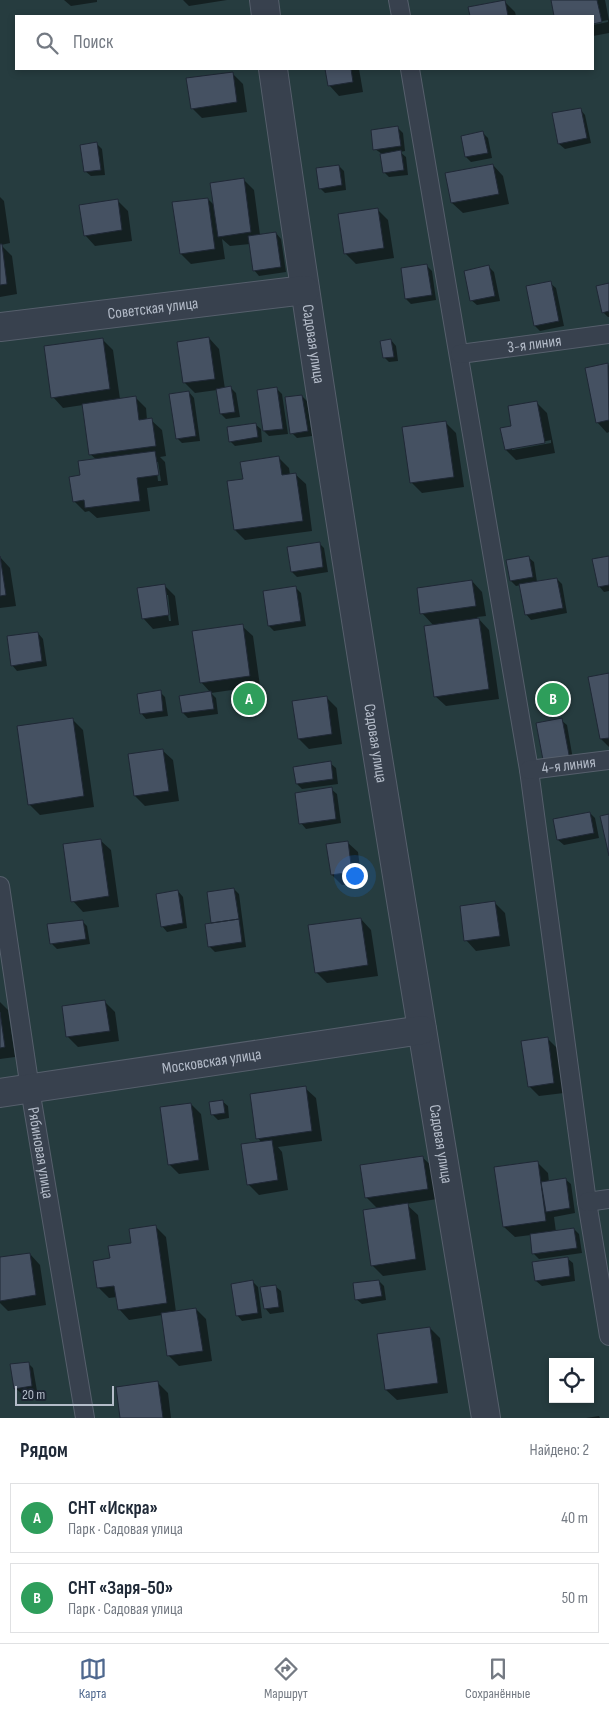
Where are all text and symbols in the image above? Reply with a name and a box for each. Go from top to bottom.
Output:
search box [15,15,594,70]
icon: search [33,29,61,57]
text: Поиск [73,31,113,54]
street label: Советская улица [106,294,199,323]
street label: Садовая улица [298,303,329,385]
street label: 3-я линия [506,331,562,357]
pin: A [233,680,265,718]
pin: B [537,680,569,718]
street label: Садовая улица [360,702,391,784]
street label: 4-я линия [541,752,597,778]
your location [342,863,368,889]
street label: Московская улица [161,1045,263,1078]
street label: Садовая улица [425,1103,457,1185]
street label: Рябиновая улица [24,1106,58,1200]
map controls [549,1358,594,1403]
button: locate [549,1358,594,1403]
scale bar [15,1383,114,1406]
text: 20 m [22,1386,45,1403]
text: Рядом [20,1438,68,1463]
text: Найдено: 2 [530,1441,589,1460]
text: СНТ «Искра» [68,1497,158,1520]
text: A [33,1509,41,1528]
text: 40 m [561,1509,588,1528]
text: Парк · Садовая улица [68,1520,183,1539]
text: СНТ «Заря-50» [68,1577,173,1600]
text: B [33,1589,41,1608]
text: 50 m [562,1589,588,1608]
text: Парк · Садовая улица [68,1600,183,1619]
tab: Карта [79,1655,107,1702]
tab: Маршрут [264,1655,308,1702]
tab: Сохранённые [465,1655,530,1702]

